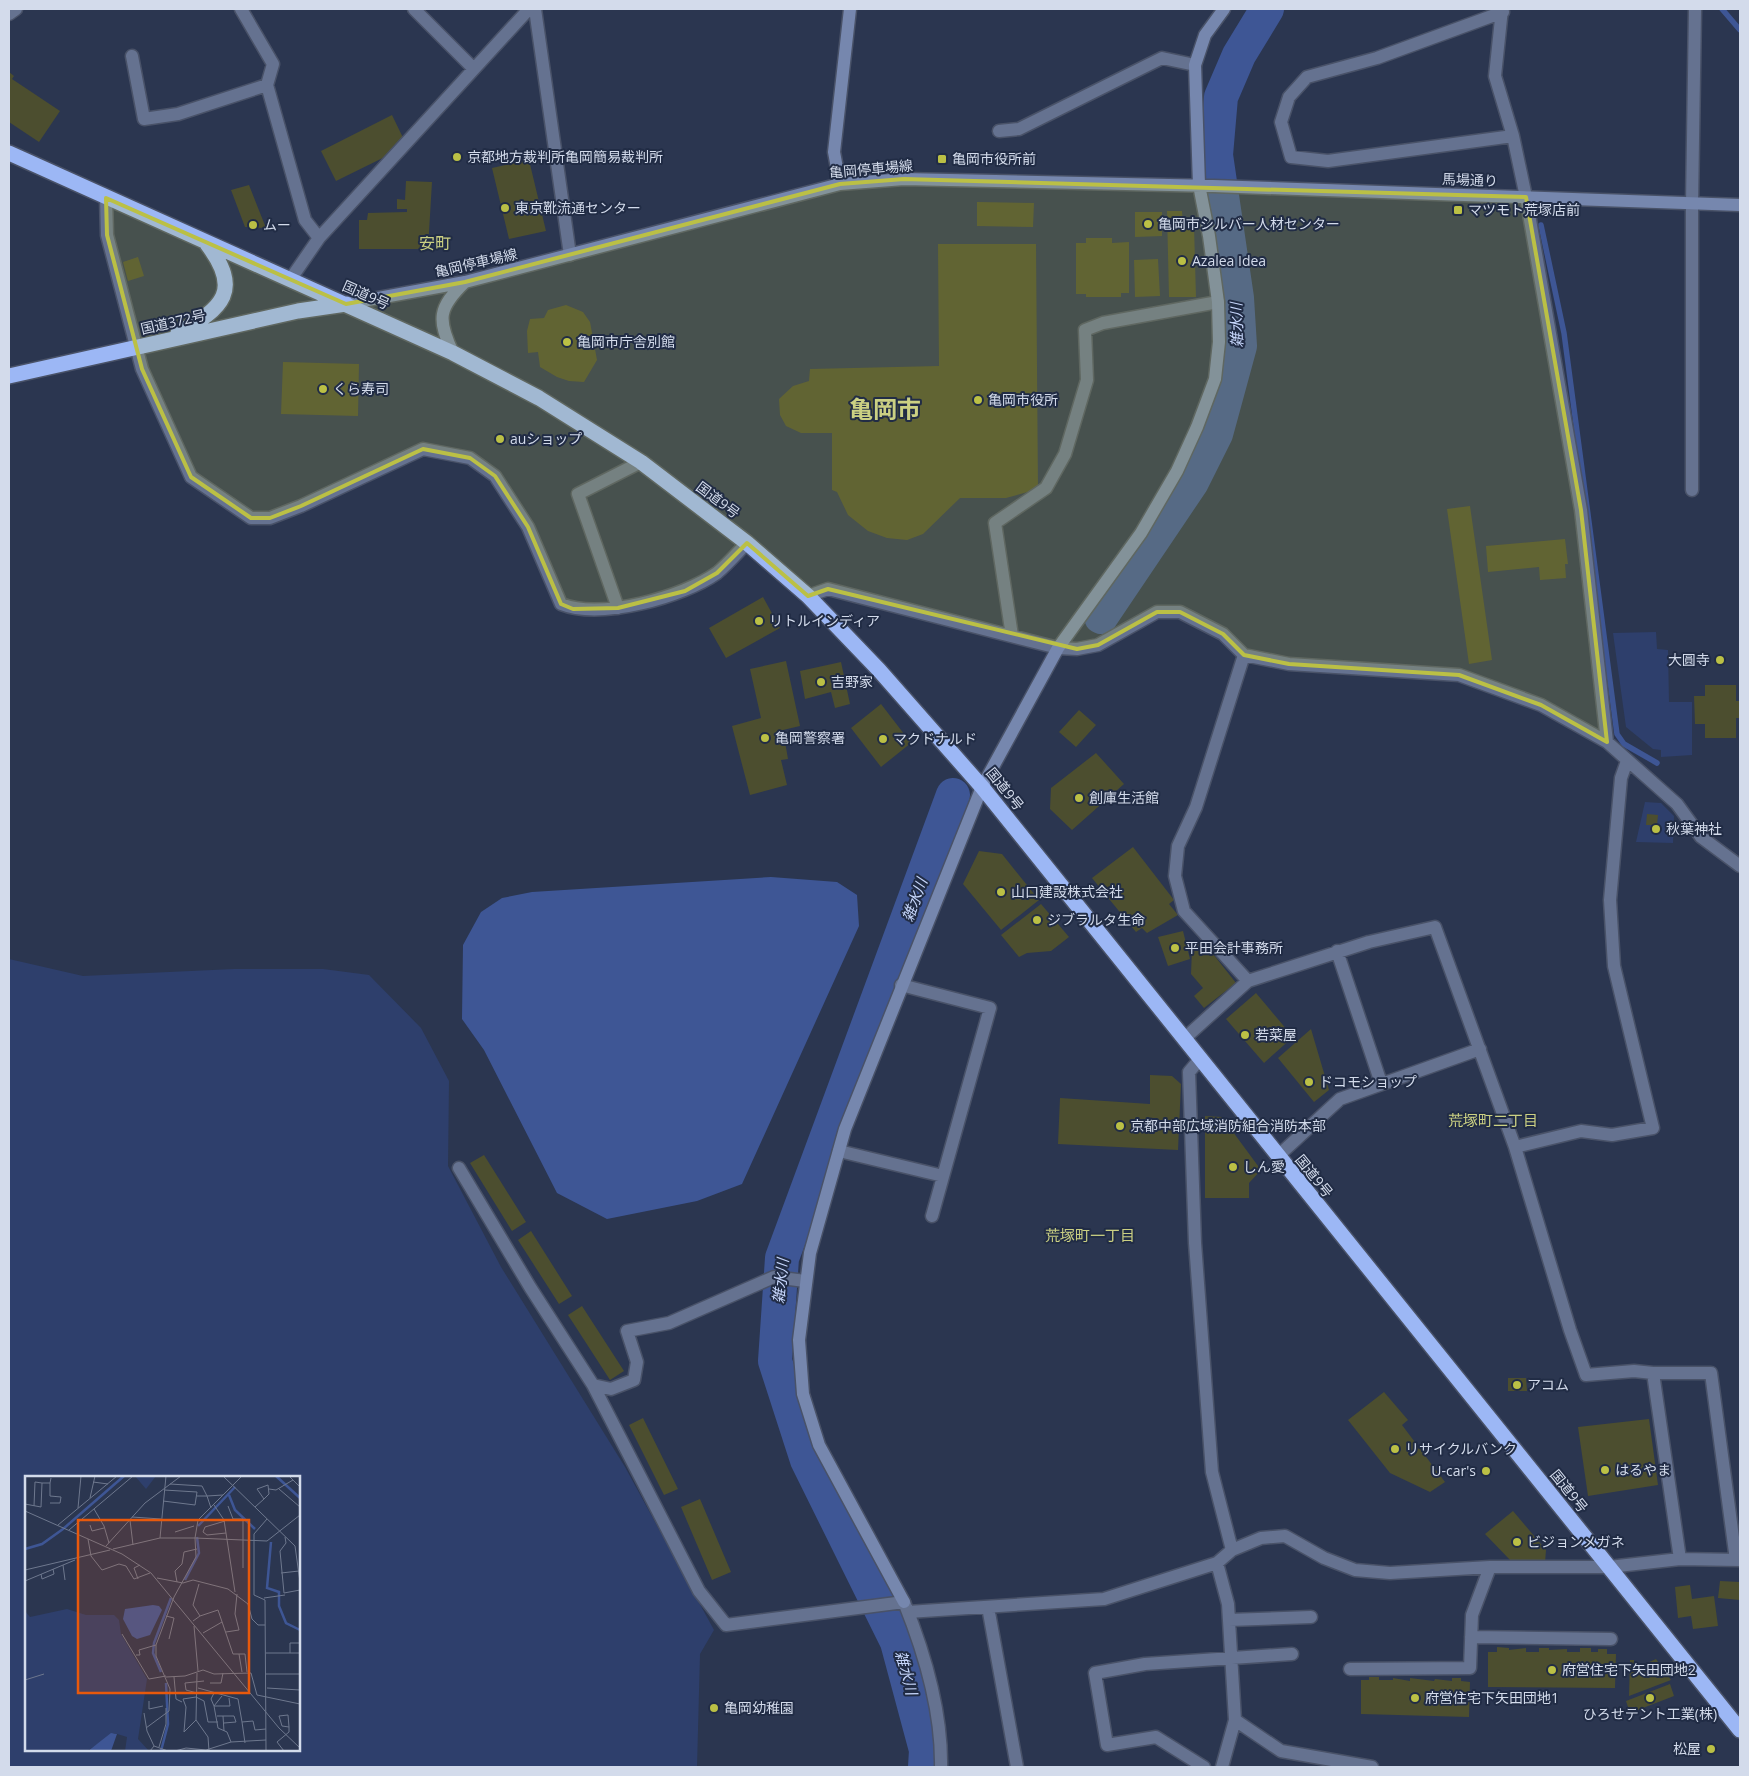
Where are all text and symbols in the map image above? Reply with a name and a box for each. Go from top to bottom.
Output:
place label: 京都地方裁判所亀岡簡易裁判所 [467,147,663,166]
place label: 亀岡市役所前 [952,149,1036,168]
marker: 京都地方裁判所亀岡簡易裁判所 [451,151,463,163]
marker: 亀岡市役所前 [936,153,948,165]
street label: 亀岡停車場線 [828,155,914,182]
street label: 馬場通り [1442,169,1498,190]
place label: 東京靴流通センター [515,198,641,217]
place label: マツモト荒塚店前 [1468,200,1580,219]
marker: 東京靴流通センター [499,202,511,214]
marker: マツモト荒塚店前 [1452,204,1464,216]
place label: 亀岡市シルバー人材センター [1158,214,1340,233]
place label: ムー [263,215,291,234]
marker: 亀岡市シルバー人材センター [1142,218,1154,230]
marker: ムー [247,219,259,231]
district label: 安町 [419,232,451,254]
street label: 亀岡停車場線 [433,244,519,281]
place label: Azalea Idea [1192,251,1266,270]
marker: Azalea Idea [1176,255,1188,267]
street label: 国道9号 [339,276,393,313]
water label: 雑水川 [1226,300,1246,348]
street label: 国道372号 [139,305,207,338]
place label: 亀岡市庁舎別館 [577,332,675,351]
marker: 亀岡市庁舎別館 [561,336,573,348]
place label: くら寿司 [333,379,389,398]
marker: くら寿司 [317,383,329,395]
place label: 亀岡市役所 [988,390,1058,409]
district label: 亀岡市 [849,392,921,425]
marker: 亀岡市役所 [972,394,984,406]
place label: auショップ [510,429,582,448]
marker: auショップ [494,433,506,445]
street label: 国道9号 [693,477,744,522]
place label: リトルインディア [769,611,880,630]
marker: リトルインディア [753,615,765,627]
place label: 大圓寺 [1668,650,1710,669]
marker: 大圓寺 [1714,654,1726,666]
place label: 吉野家 [831,672,873,691]
marker: 吉野家 [815,676,827,688]
place label: 亀岡警察署 [775,728,845,747]
place label: マクドナルド [893,729,977,748]
marker: 亀岡警察署 [759,732,771,744]
marker: マクドナルド [877,733,889,745]
street label: 国道9号 [982,763,1029,814]
place label: 創庫生活館 [1089,788,1159,807]
marker: 創庫生活館 [1073,792,1085,804]
place label: 秋葉神社 [1666,819,1722,838]
marker: 秋葉神社 [1650,823,1662,835]
water label: 雑水川 [897,873,932,924]
place label: 山口建設株式会社 [1011,882,1123,901]
marker: 山口建設株式会社 [995,886,1007,898]
place label: ジブラルタ生命 [1047,910,1145,929]
marker: ジブラルタ生命 [1031,914,1043,926]
place label: 平田会計事務所 [1185,938,1283,957]
marker: 平田会計事務所 [1169,942,1181,954]
place label: 若菜屋 [1255,1025,1297,1044]
marker: 若菜屋 [1239,1029,1251,1041]
place label: ドコモショップ [1319,1072,1417,1091]
marker: ドコモショップ [1303,1076,1315,1088]
district label: 荒塚町二丁目 [1448,1110,1538,1130]
place label: 京都中部広域消防組合消防本部 [1130,1116,1326,1135]
marker: 京都中部広域消防組合消防本部 [1114,1120,1126,1132]
street label: 国道9号 [1291,1150,1338,1201]
place label: しん愛 [1243,1157,1285,1176]
marker: しん愛 [1227,1161,1239,1173]
district label: 荒塚町一丁目 [1045,1225,1135,1245]
water label: 雑水川 [768,1255,793,1304]
place label: アコム [1527,1375,1569,1394]
marker: アコム [1511,1379,1523,1391]
place label: リサイクルバンク [1405,1439,1517,1458]
marker: リサイクルバンク [1389,1443,1401,1455]
place label: はるやま [1615,1460,1671,1479]
place label: U-car's [1431,1461,1476,1480]
marker: はるやま [1599,1464,1611,1476]
marker: U-car's [1480,1465,1492,1477]
street label: 国道9号 [1546,1465,1593,1516]
inset map [25,1476,300,1751]
place label: ビジョンメガネ [1527,1532,1625,1551]
marker: ビジョンメガネ [1511,1536,1523,1548]
water label: 雑水川 [891,1648,923,1699]
place label: 府営住宅下矢田団地2 [1562,1660,1696,1679]
marker: 府営住宅下矢田団地2 [1546,1664,1558,1676]
place label: 府営住宅下矢田団地1 [1425,1688,1559,1707]
marker: 府営住宅下矢田団地1 [1409,1692,1421,1704]
marker: ひろせテント工業(株) [1644,1692,1656,1704]
place label: 亀岡幼稚園 [724,1698,794,1717]
marker: 亀岡幼稚園 [708,1702,720,1714]
place label: ひろせテント工業(株) [1583,1704,1717,1723]
place label: 松屋 [1673,1739,1701,1758]
marker: 松屋 [1705,1743,1717,1755]

